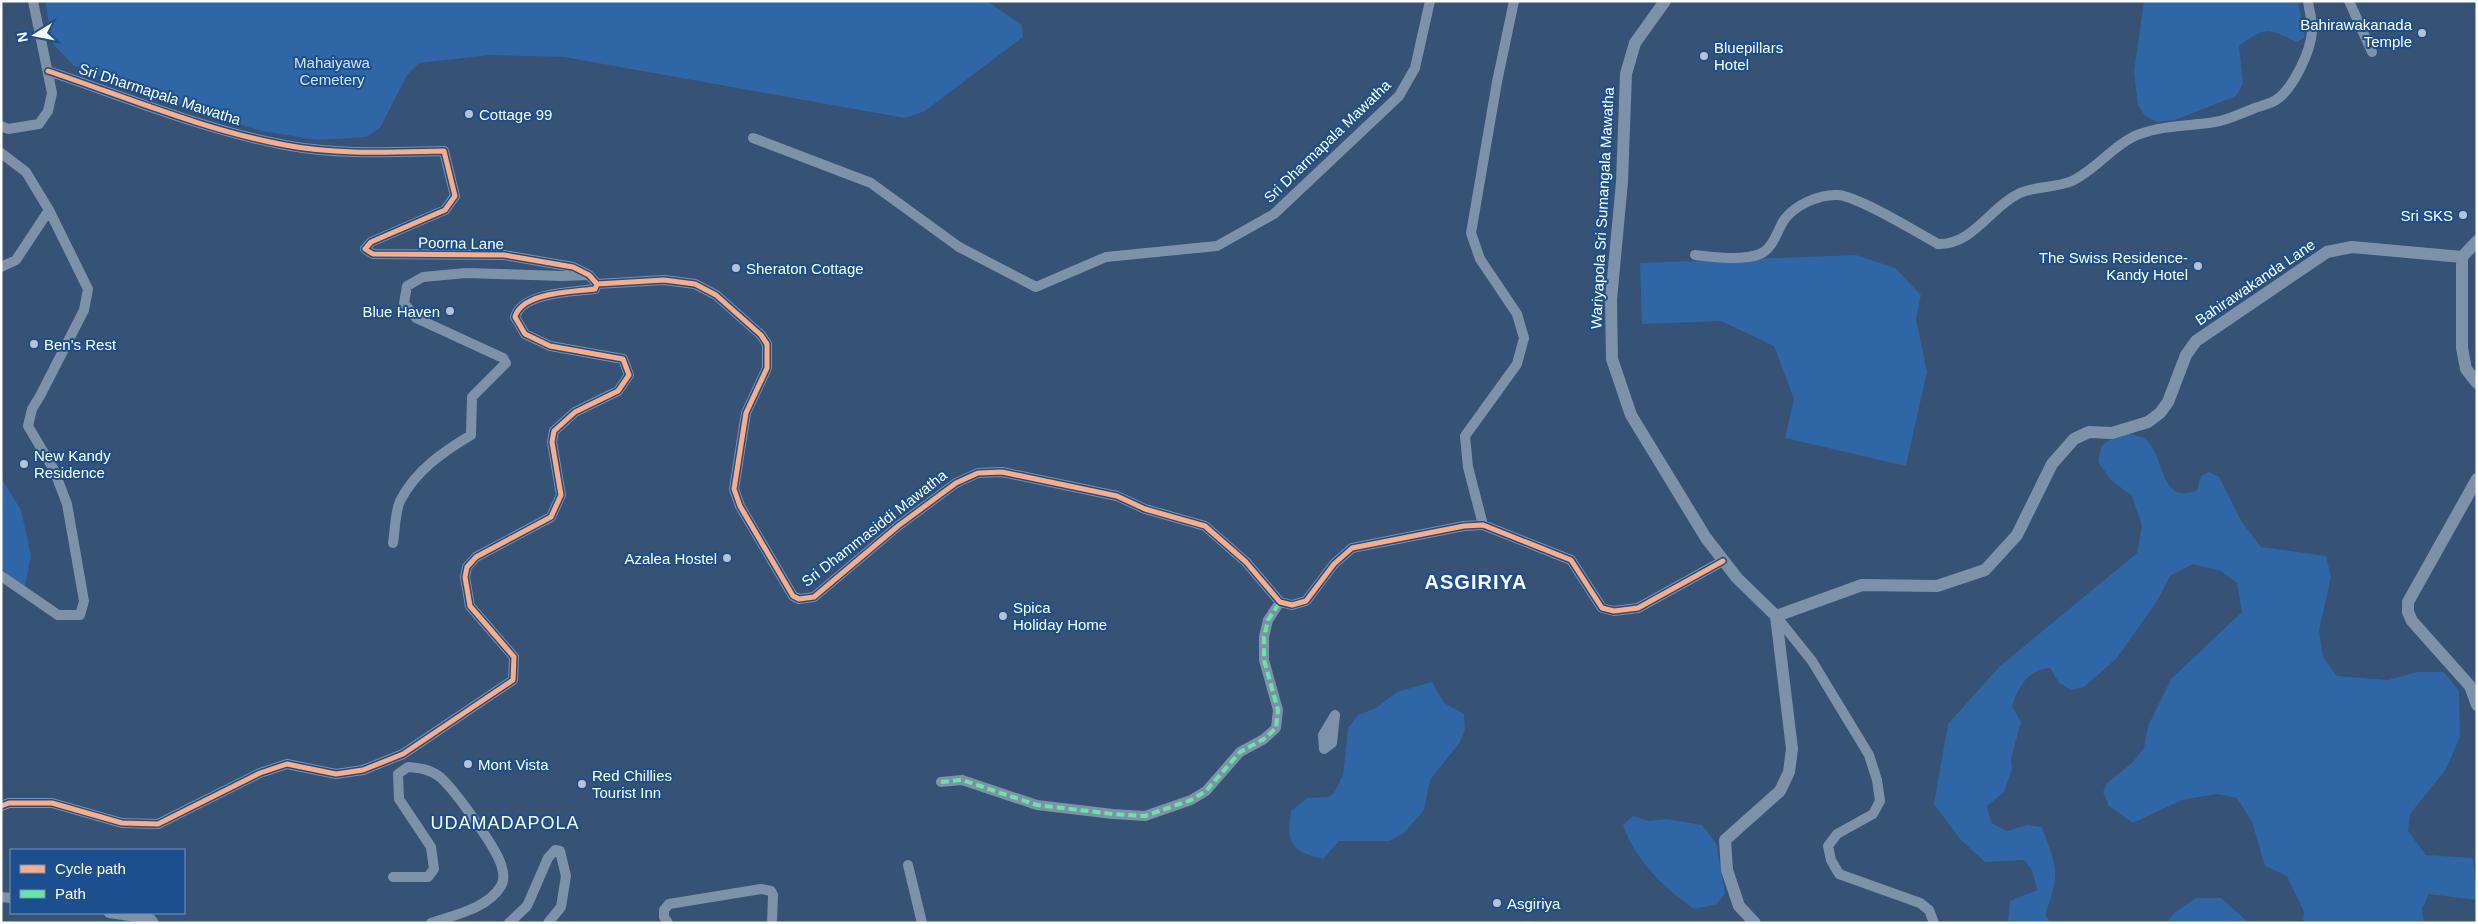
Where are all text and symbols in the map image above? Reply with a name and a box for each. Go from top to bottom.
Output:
north arrow [10,10,60,60]
place label: Bahirawakanada Temple [2300,16,2413,50]
marker: Bahirawakanada Temple [2416,27,2428,39]
text: N [13,31,31,44]
place label: Bluepillars Hotel [1714,39,1783,73]
marker: Bluepillars Hotel [1698,50,1710,62]
park label: Mahaiyawa Cemetery [294,54,371,88]
street label: Sri Dharmapala Mawatha [77,60,244,128]
street label: Sri Dharmapala Mawatha [1260,76,1394,206]
street label: Wariyapola Sri Sumangala Mawatha [1587,86,1617,329]
place label: Cottage 99 [479,106,552,123]
marker: Cottage 99 [463,108,475,120]
place label: Sri SKS [2400,207,2453,224]
marker: Sri SKS [2457,209,2469,221]
street label: Poorna Lane [418,234,504,252]
street label: Bahirawakanda Lane [2192,236,2318,328]
place label: The Swiss Residence- Kandy Hotel [2039,249,2188,283]
place label: Sheraton Cottage [746,260,864,277]
marker: The Swiss Residence- Kandy Hotel [2192,260,2204,272]
marker: Sheraton Cottage [730,262,742,274]
place label: Blue Haven [362,303,440,320]
marker: Blue Haven [444,305,456,317]
place label: Ben's Rest [44,336,117,353]
marker: Ben's Rest [28,338,40,350]
place label: New Kandy Residence [34,447,111,481]
marker: New Kandy Residence [18,458,30,470]
street label: Sri Dhammasiddi Mawatha [798,466,950,590]
place label: Azalea Hostel [624,550,717,567]
marker: Azalea Hostel [721,552,733,564]
district label: ASGIRIYA [1425,571,1527,593]
place label: Spica Holiday Home [1013,599,1107,633]
marker: Spica Holiday Home [997,610,1009,622]
place label: Mont Vista [478,756,549,773]
marker: Mont Vista [462,758,474,770]
place label: Red Chillies Tourist Inn [592,767,672,801]
marker: Red Chillies Tourist Inn [576,778,588,790]
district label: UDAMADAPOLA [430,813,580,833]
legend [10,849,185,914]
text: Cycle path [55,860,126,877]
text: Path [55,885,86,902]
place label: Asgiriya [1507,895,1561,912]
marker: Asgiriya [1491,897,1503,909]

